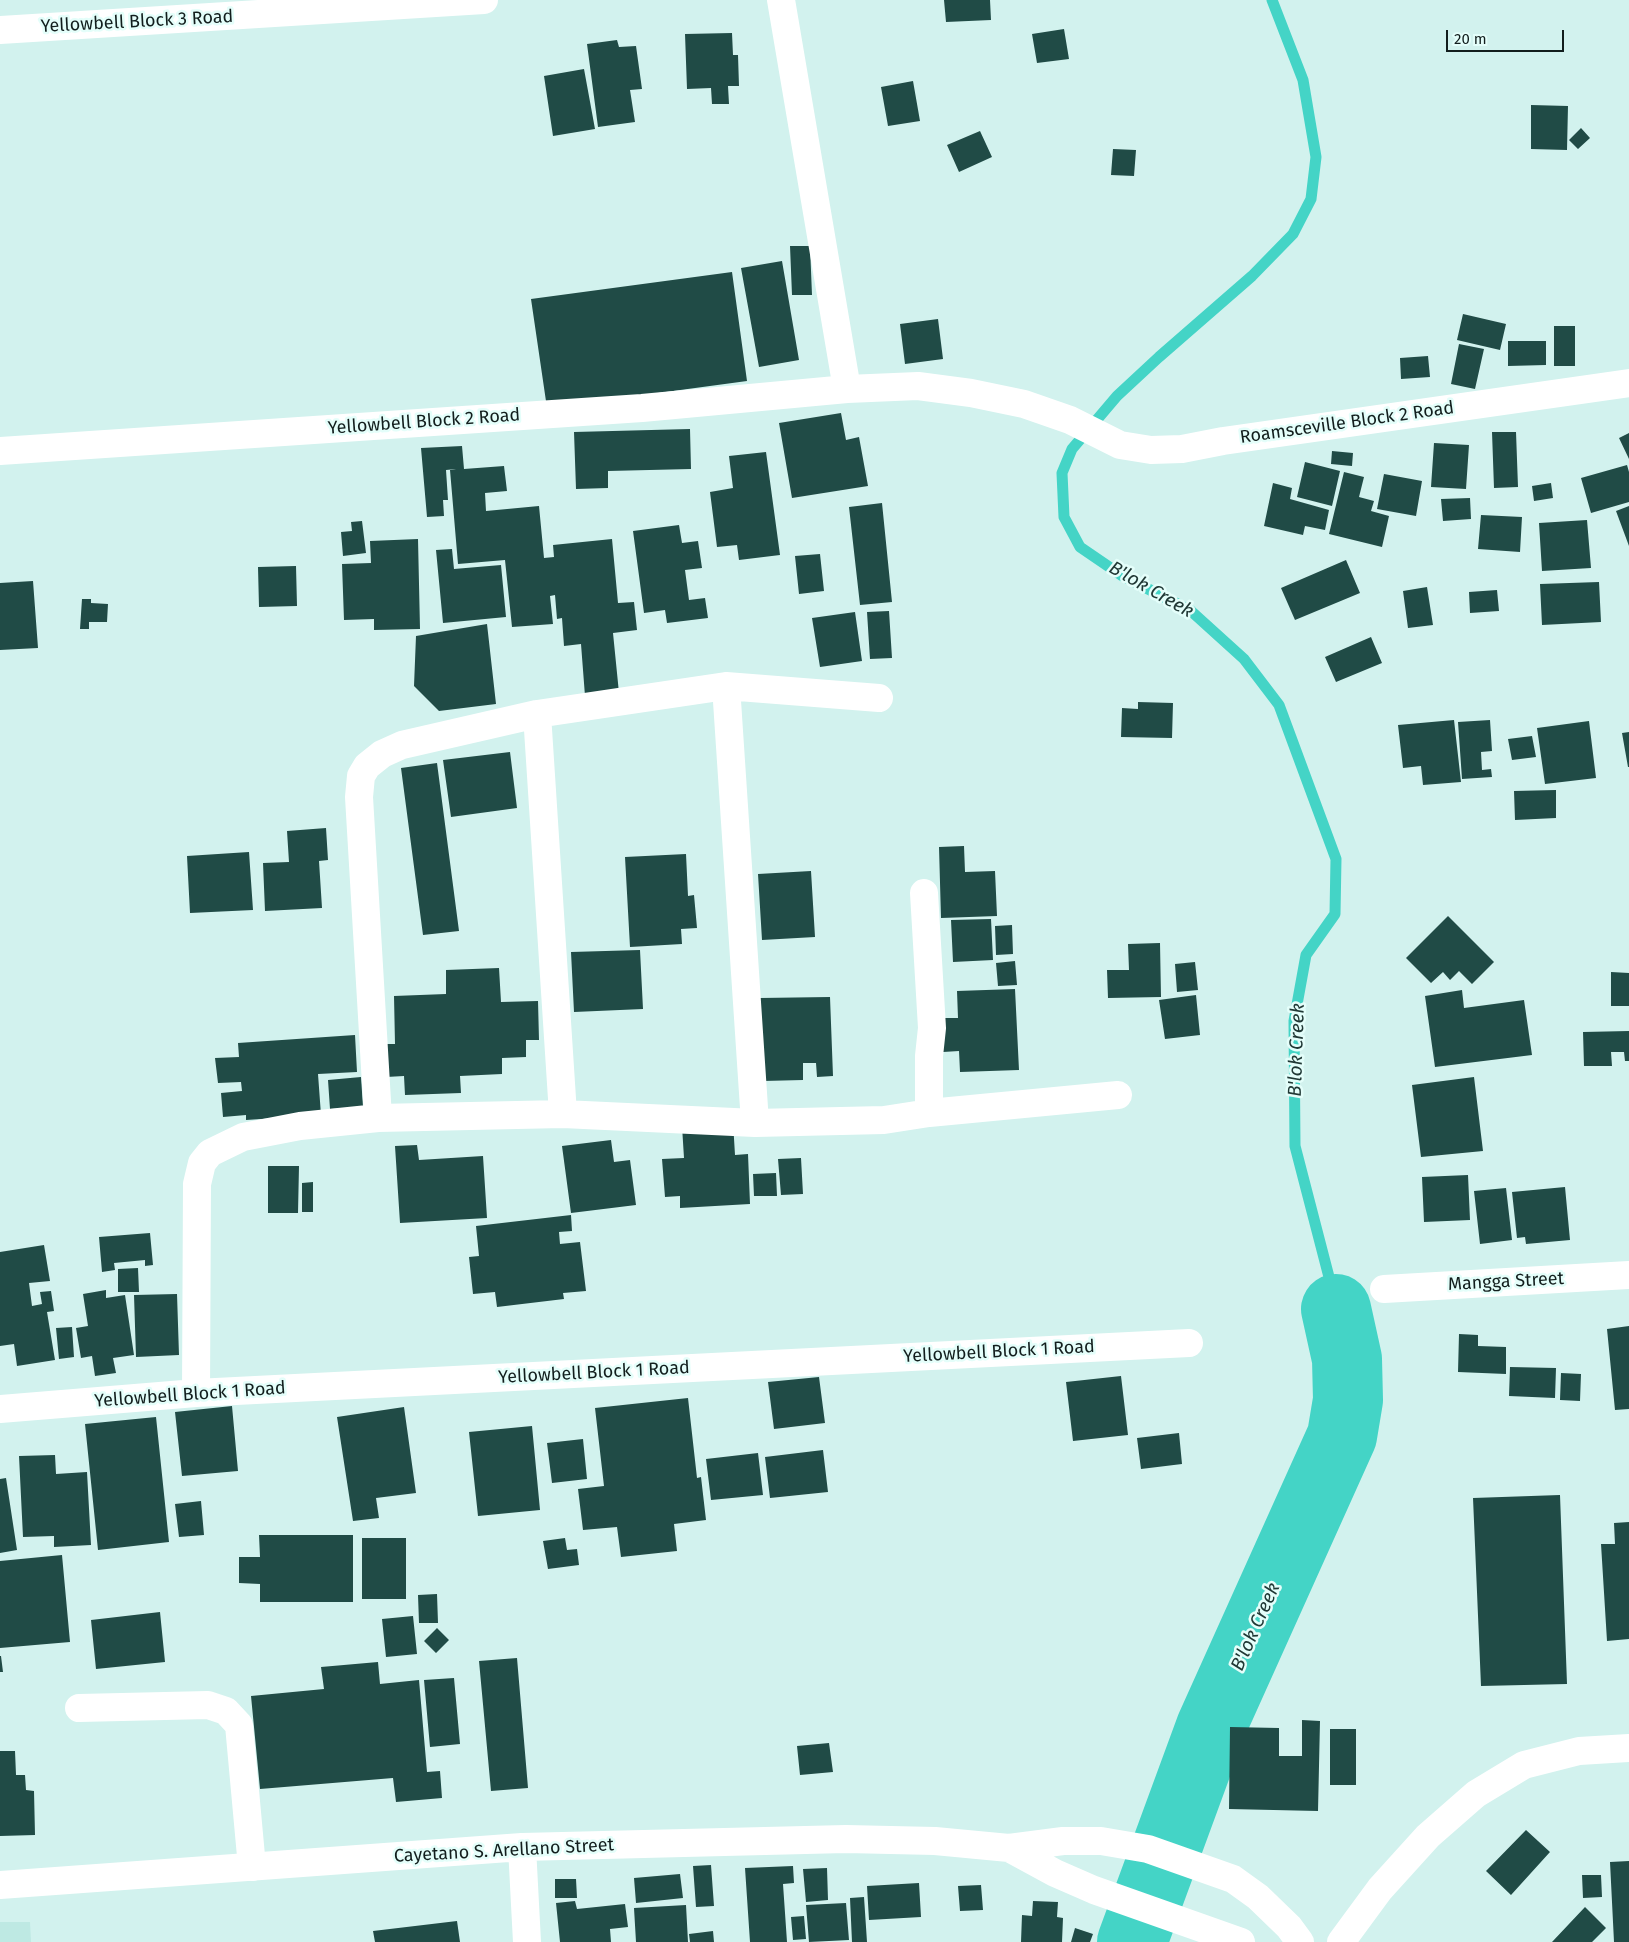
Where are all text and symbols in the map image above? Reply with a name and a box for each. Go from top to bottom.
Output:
street label: Yellowbell Block 3 Road [40,6,234,38]
scale bar [1449,20,1566,52]
text: 20 m [1454,30,1487,48]
street label: Roamsceville Block 2 Road [1239,397,1455,449]
street label: Yellowbell Block 2 Road [327,405,521,439]
water label: B'lok Creek [1105,557,1197,623]
water label: B'lok Creek [1284,1003,1310,1097]
street label: Mangga Street [1447,1268,1565,1296]
street label: Yellowbell Block 1 Road [903,1336,1095,1368]
street label: Yellowbell Block 1 Road [498,1357,690,1389]
street label: Yellowbell Block 1 Road [94,1378,286,1412]
water label: B'lok Creek [1227,1580,1285,1674]
street label: Cayetano S. Arellano Street [393,1834,615,1868]

